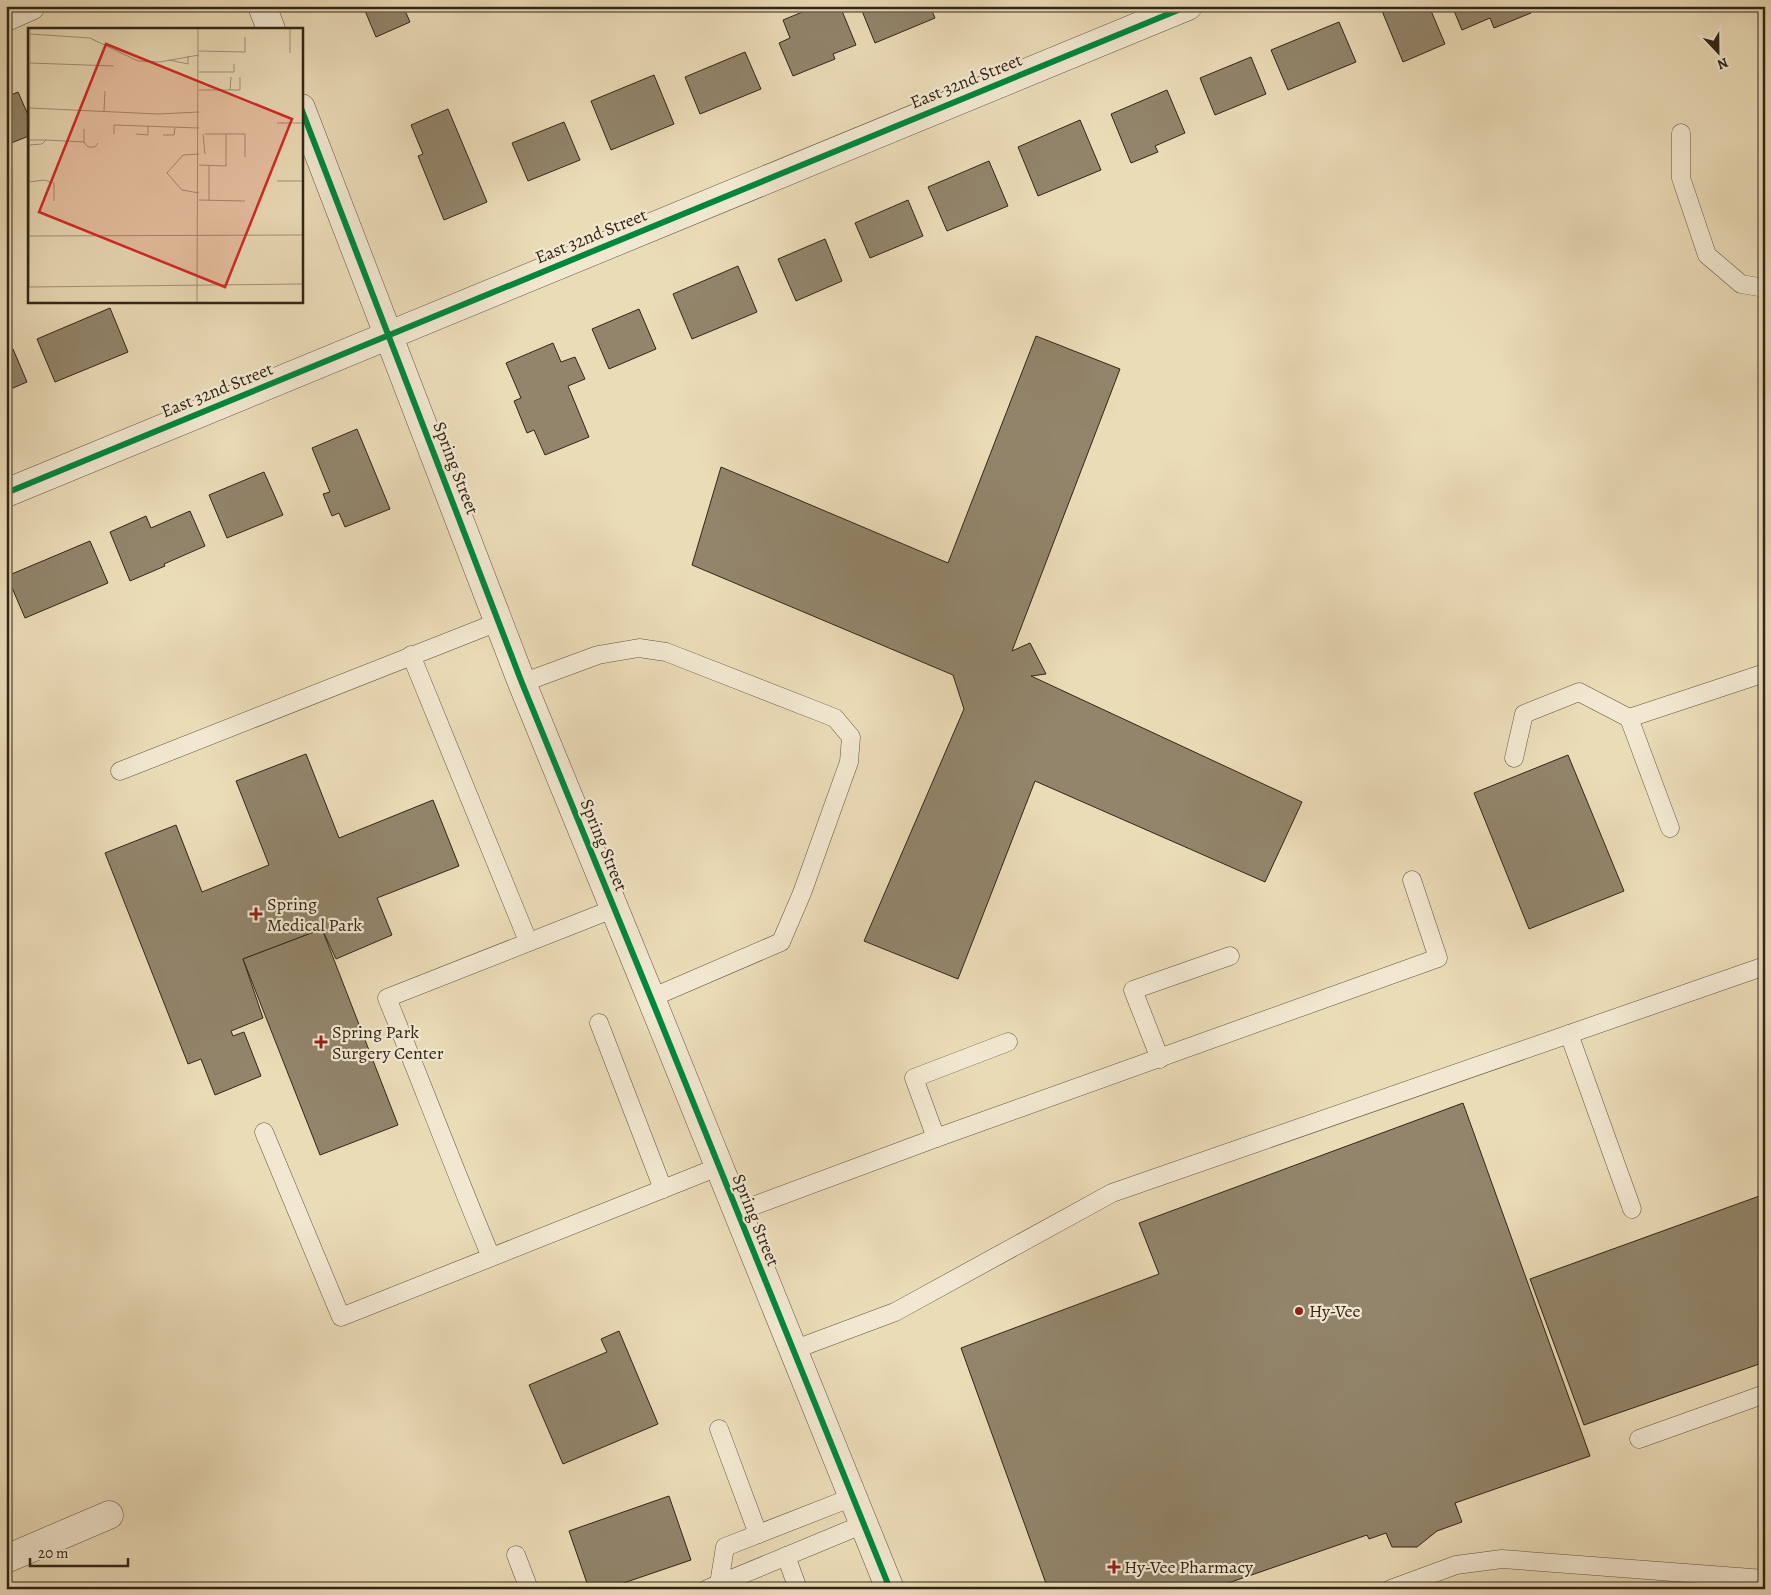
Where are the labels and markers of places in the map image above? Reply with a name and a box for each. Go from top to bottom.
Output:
place label: Spring Medical Park [267,892,362,937]
marker: Spring Medical Park [249,907,263,921]
place label: Spring Park Surgery Center [332,1020,444,1065]
marker: Spring Park Surgery Center [314,1035,328,1049]
place label: Hy-Vee [1309,1299,1361,1323]
marker: Hy-Vee [1293,1305,1305,1317]
place label: Hy-Vee Pharmacy [1124,1555,1254,1579]
marker: Hy-Vee Pharmacy [1108,1561,1120,1573]

